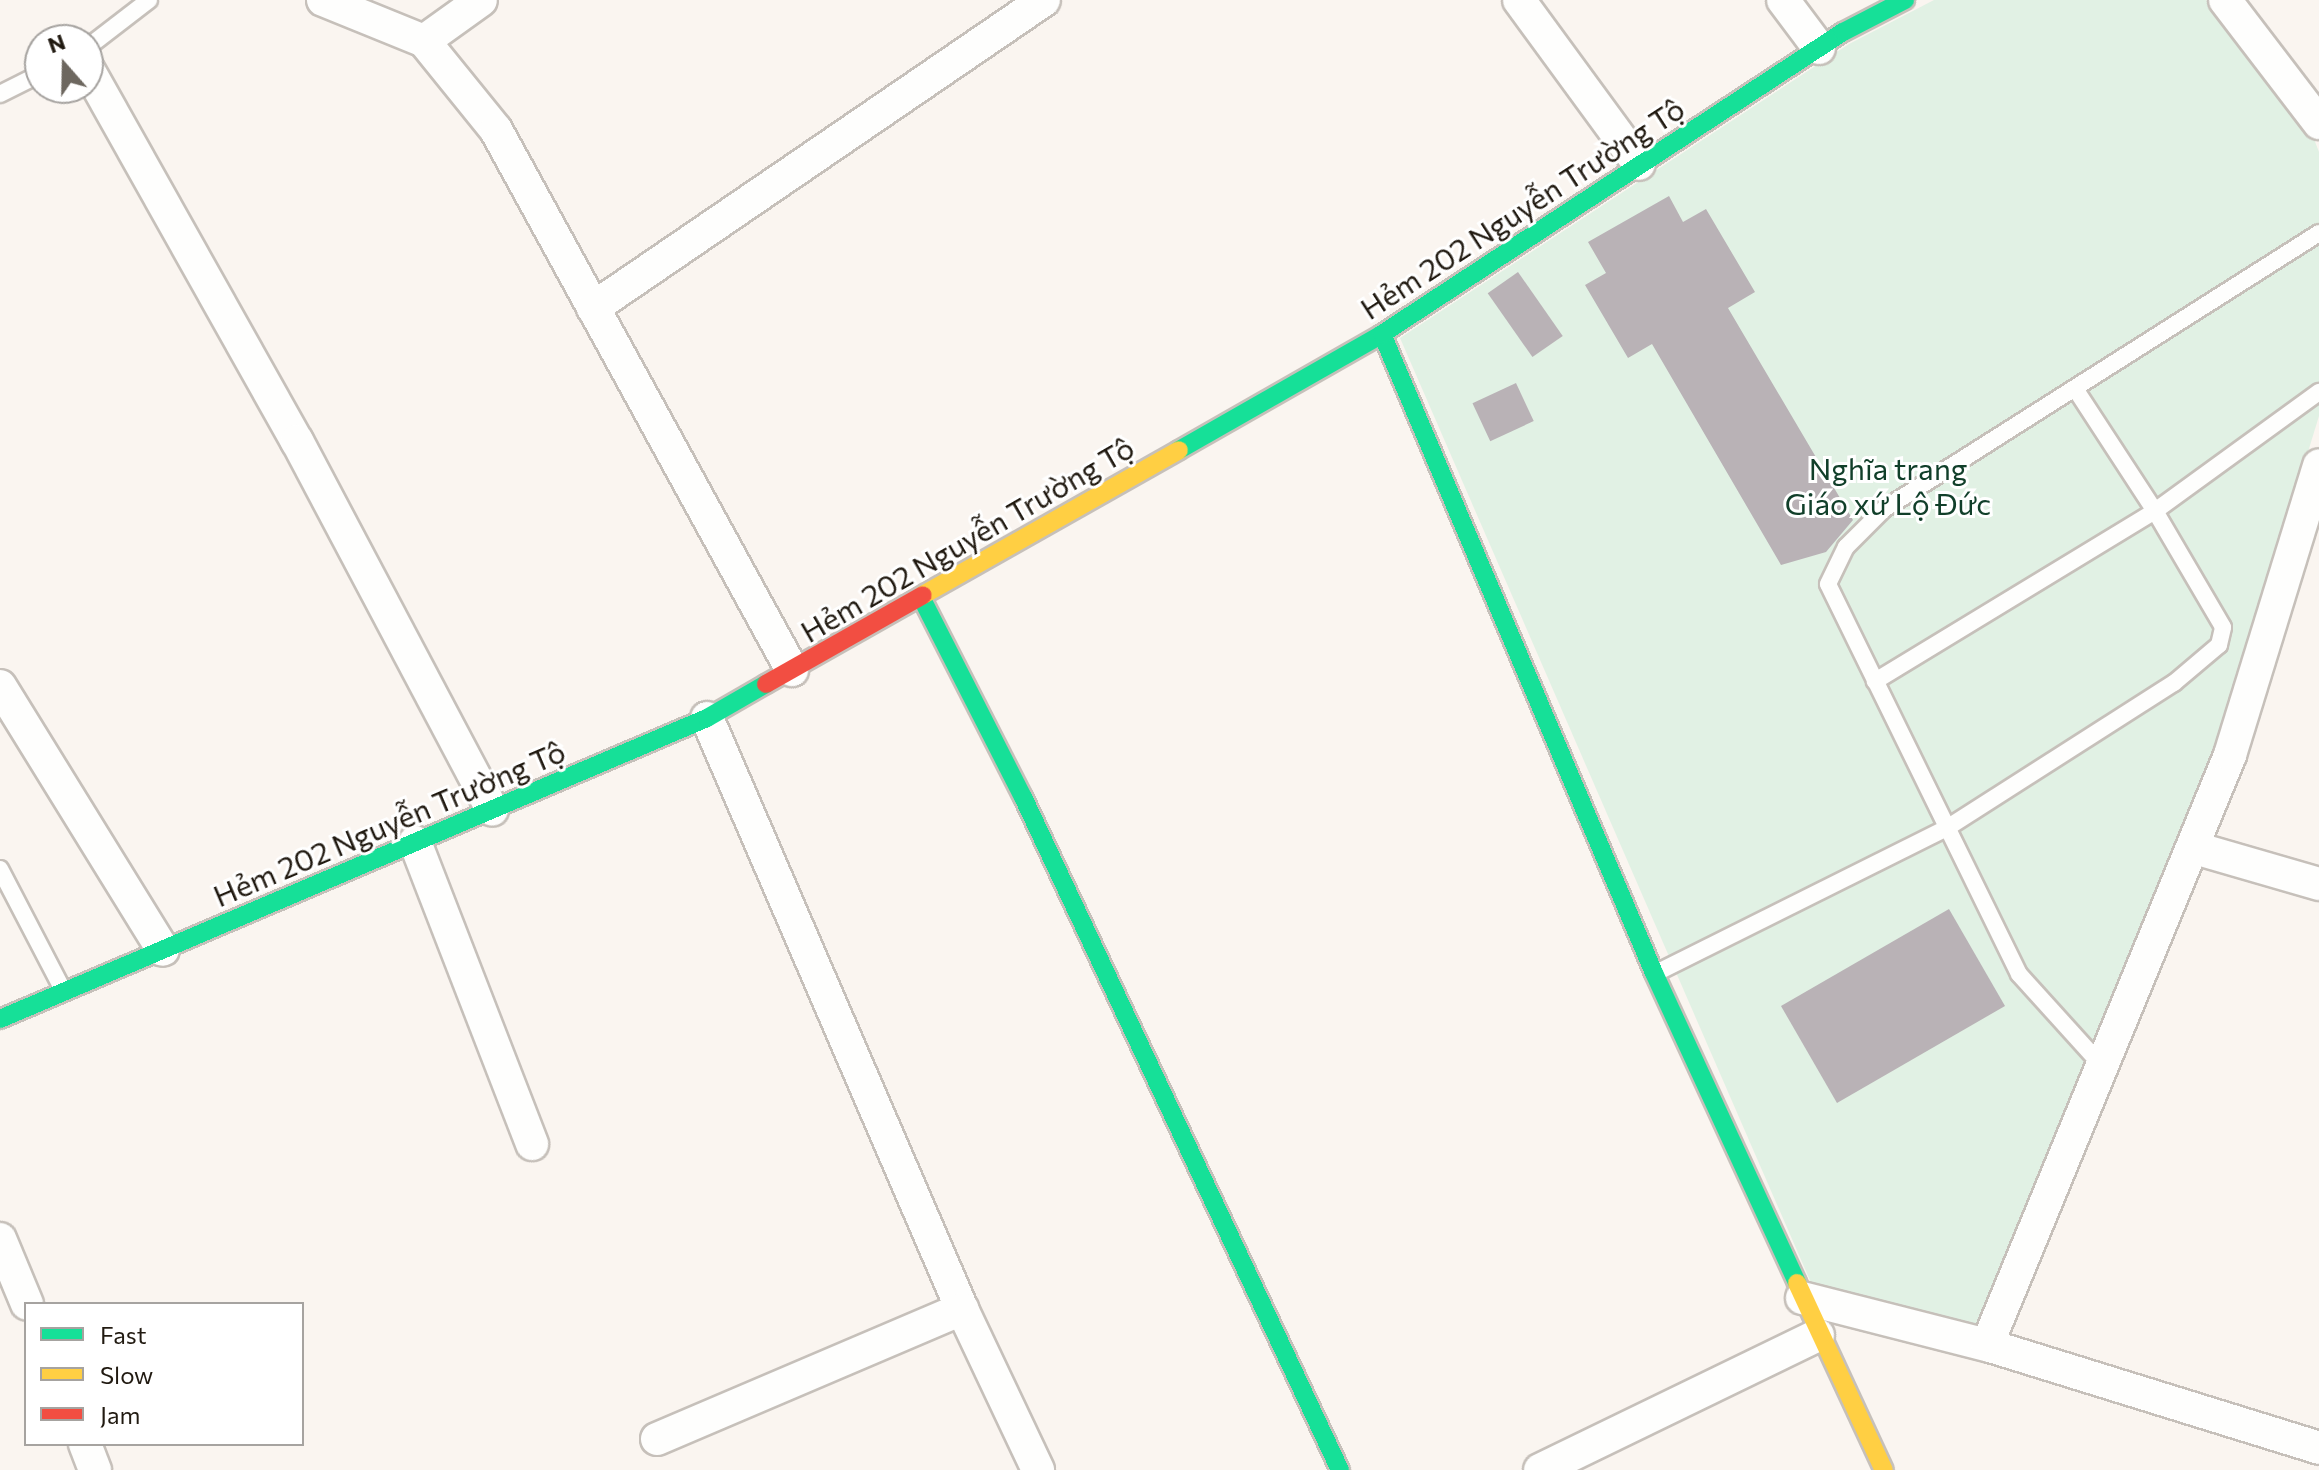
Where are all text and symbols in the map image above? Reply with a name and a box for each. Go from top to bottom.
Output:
north arrow [24,24,104,104]
text: N [44,27,69,58]
street label: Hẻm 202 Nguyễn Trường Tộ [1353,90,1691,326]
street label: Hẻm 202 Nguyễn Trường Tộ [794,429,1140,649]
park label: Nghĩa trang Giáo xứ Lộ Đức [1785,450,1991,520]
street label: Hẻm 202 Nguyễn Trường Tộ [208,732,570,914]
legend [24,1302,304,1446]
text: Fast [100,1320,147,1349]
text: Slow [100,1360,153,1389]
text: Jam [100,1400,140,1429]

